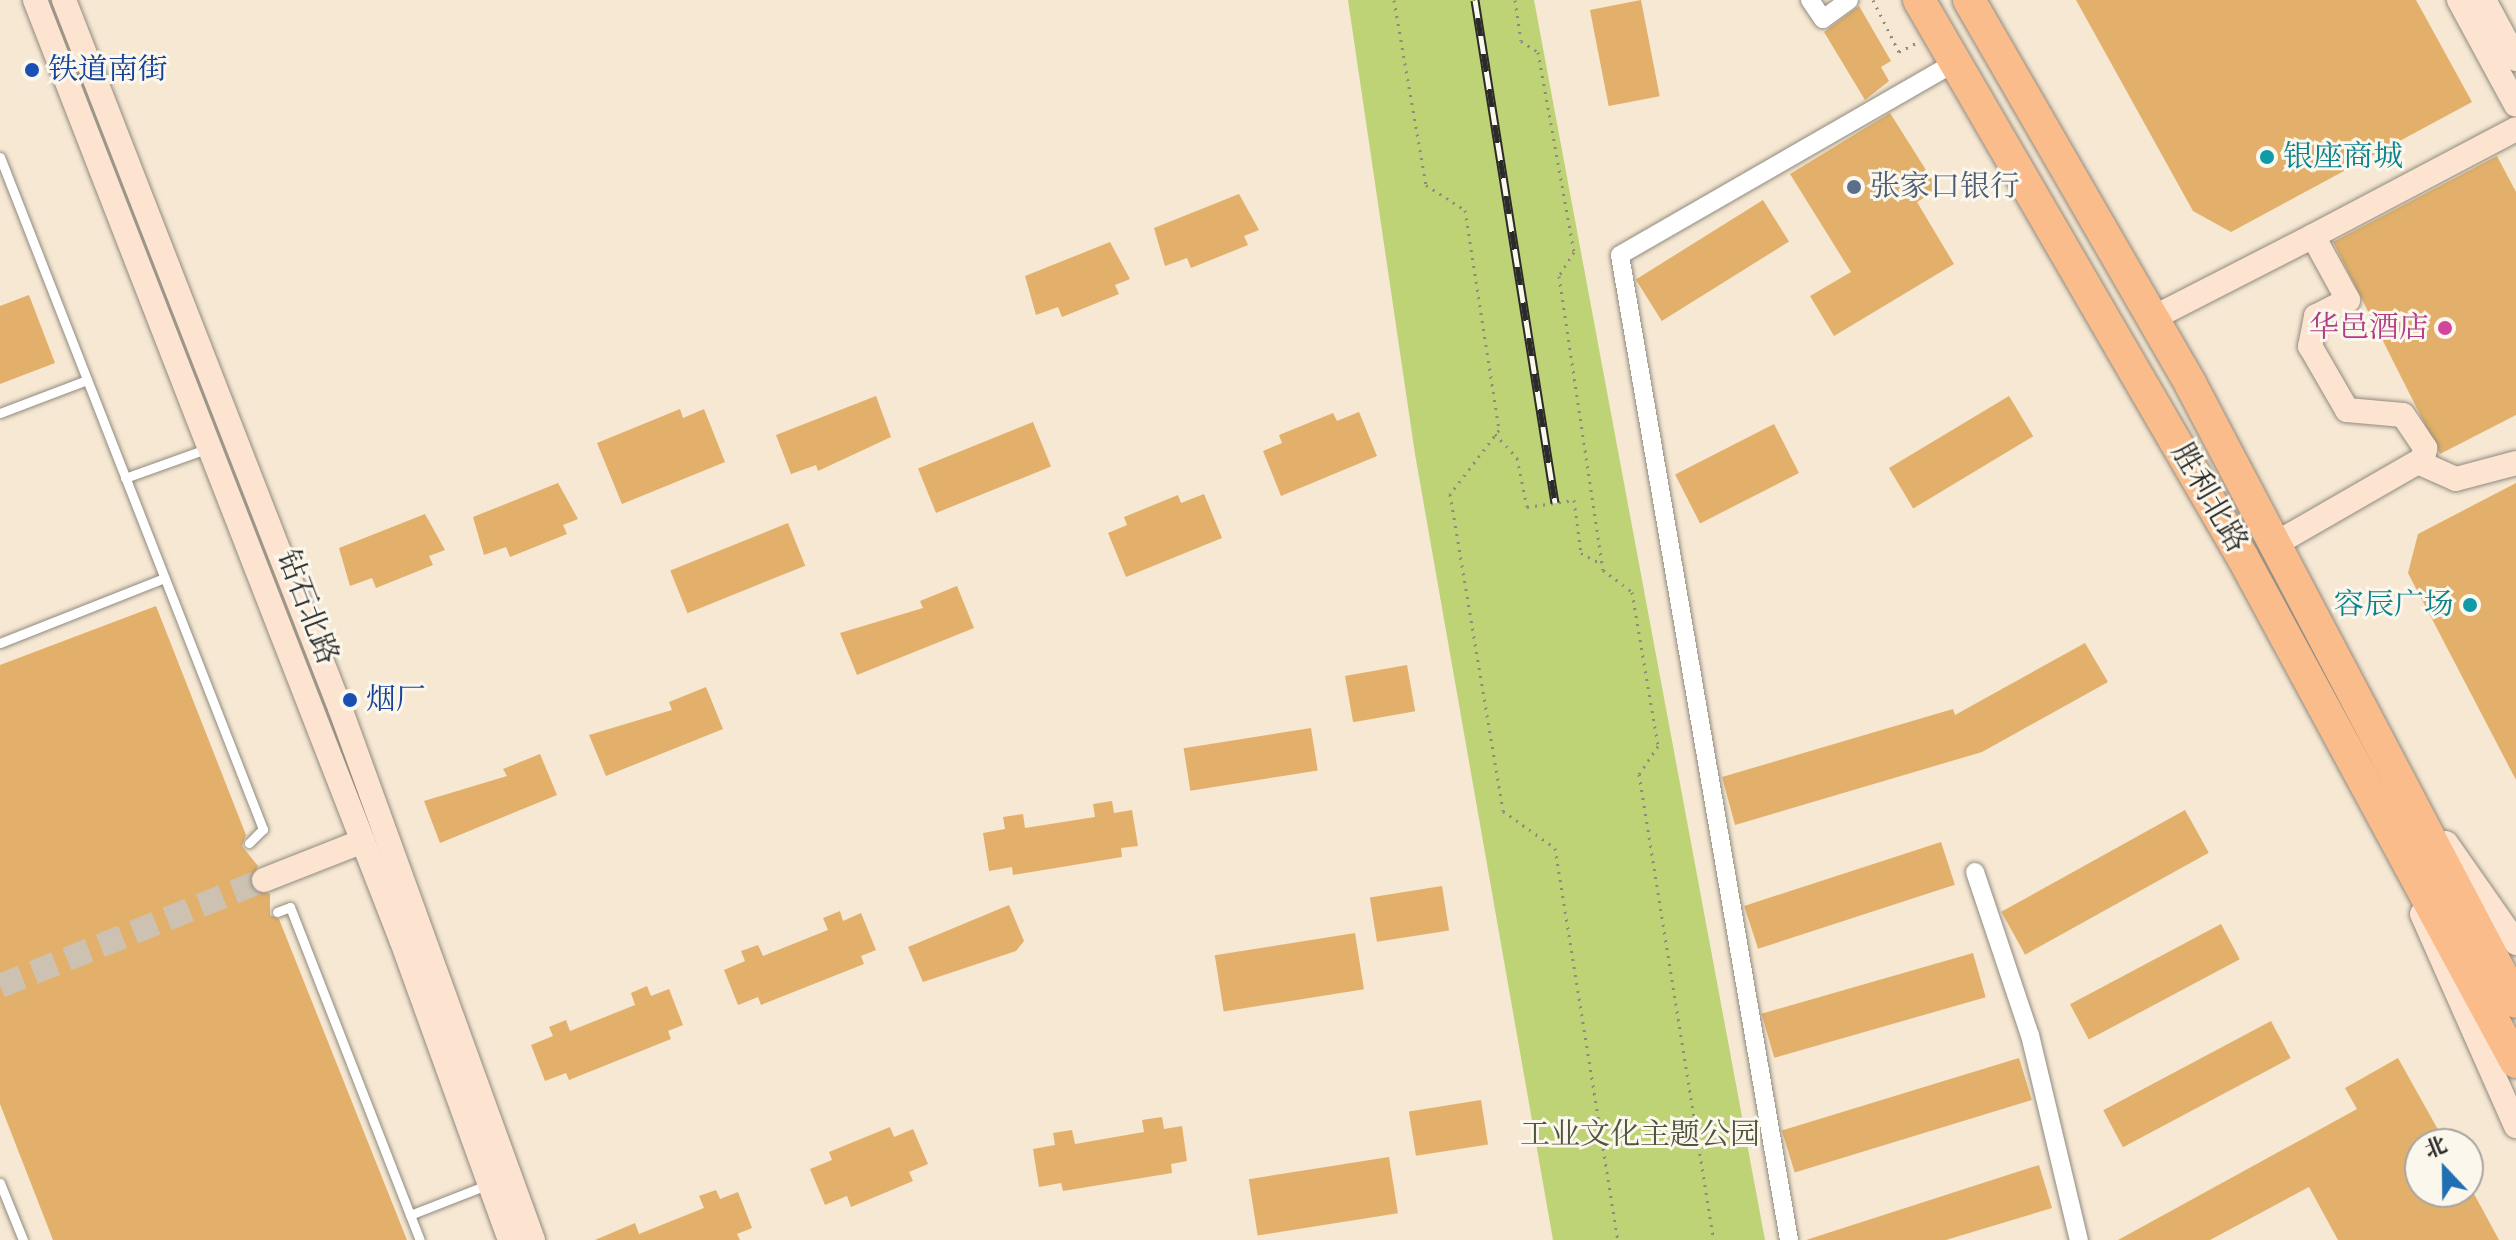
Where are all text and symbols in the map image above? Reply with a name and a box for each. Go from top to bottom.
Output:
place label: 铁道南街 [48,52,168,88]
marker: 铁道南街 [23,61,41,79]
place label: 银座商城 [2283,139,2403,175]
marker: 银座商城 [2258,148,2276,166]
place label: 张家口银行 [1870,169,2020,205]
marker: 张家口银行 [1845,178,1863,196]
place label: 华邑酒店 [2309,310,2429,346]
marker: 华邑酒店 [2436,319,2454,337]
street label: 胜利北路 [2163,437,2255,559]
street label: 钻石北路 [269,545,345,669]
place label: 容辰广场 [2334,587,2454,623]
marker: 容辰广场 [2461,596,2479,614]
place label: 烟厂 [366,682,426,718]
marker: 烟厂 [341,691,359,709]
park label: 工业文化主题公园 [1520,1117,1760,1153]
north arrow [2404,1128,2484,1208]
text: 北 [2421,1131,2451,1164]

